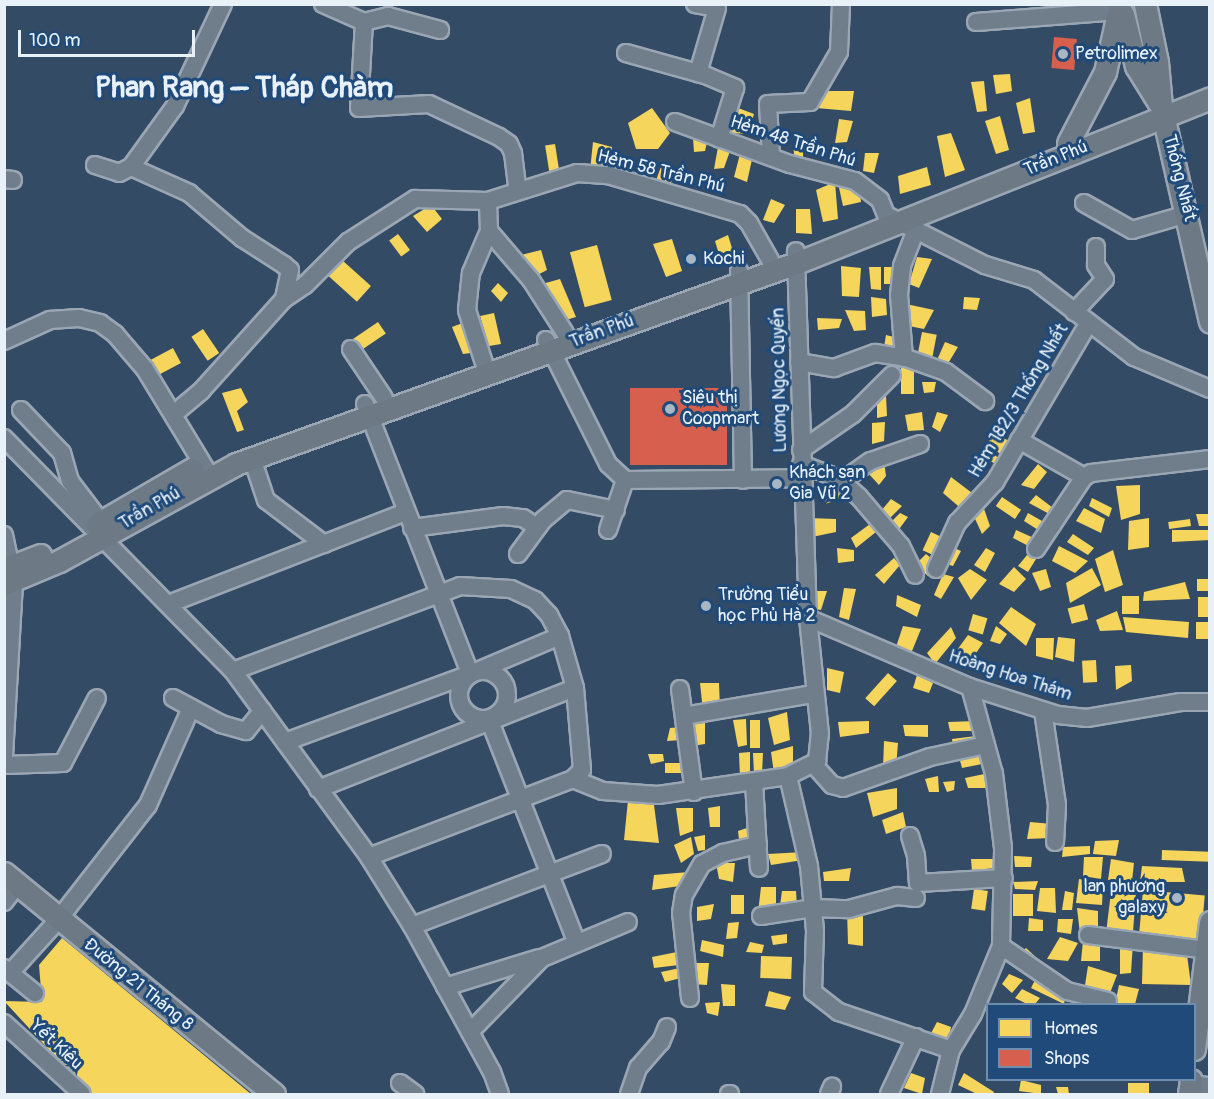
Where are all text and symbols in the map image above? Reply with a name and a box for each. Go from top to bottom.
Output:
scale bar [21,18,198,56]
text: 100 m [29,29,81,52]
place label: Petrolimex [1075,43,1158,65]
marker: Petrolimex [1056,47,1070,61]
district label: Phan Rang – Tháp Chàm [95,70,393,106]
street label: Hẻm 48 Trần Phú [727,111,859,173]
street label: Thống Nhất [1158,132,1200,224]
street label: Trần Phú [1021,136,1091,182]
street label: Hẻm 58 Trần Phú [595,146,727,198]
place label: Kochi [703,248,744,270]
marker: Kochi [684,252,698,266]
street label: Lương Ngọc Quyến [768,307,792,453]
street label: Trần Phú [567,310,637,354]
street label: Hẻm 182/3 Thống Nhất [964,320,1074,482]
place label: Siêu thị Coopmart [682,388,759,430]
marker: Siêu thị Coopmart [663,402,677,416]
place label: Khách sạn Gia Vũ 2 [789,463,865,506]
marker: Khách sạn Gia Vũ 2 [770,477,784,491]
street label: Trần Phú [116,483,184,535]
place label: Trường Tiểu học Phủ Hà 2 [718,585,815,628]
marker: Trường Tiểu học Phủ Hà 2 [699,599,713,613]
street label: Hoàng Hoa Thám [946,646,1074,706]
place label: lan phương galaxy [1083,877,1165,920]
marker: lan phương galaxy [1170,891,1184,905]
street label: Đường 21 Tháng 8 [79,934,197,1036]
legend [986,1003,1196,1081]
street label: Yết Kiêu [25,1015,87,1075]
text: Homes [1044,1017,1097,1040]
text: Shops [1044,1047,1089,1070]

